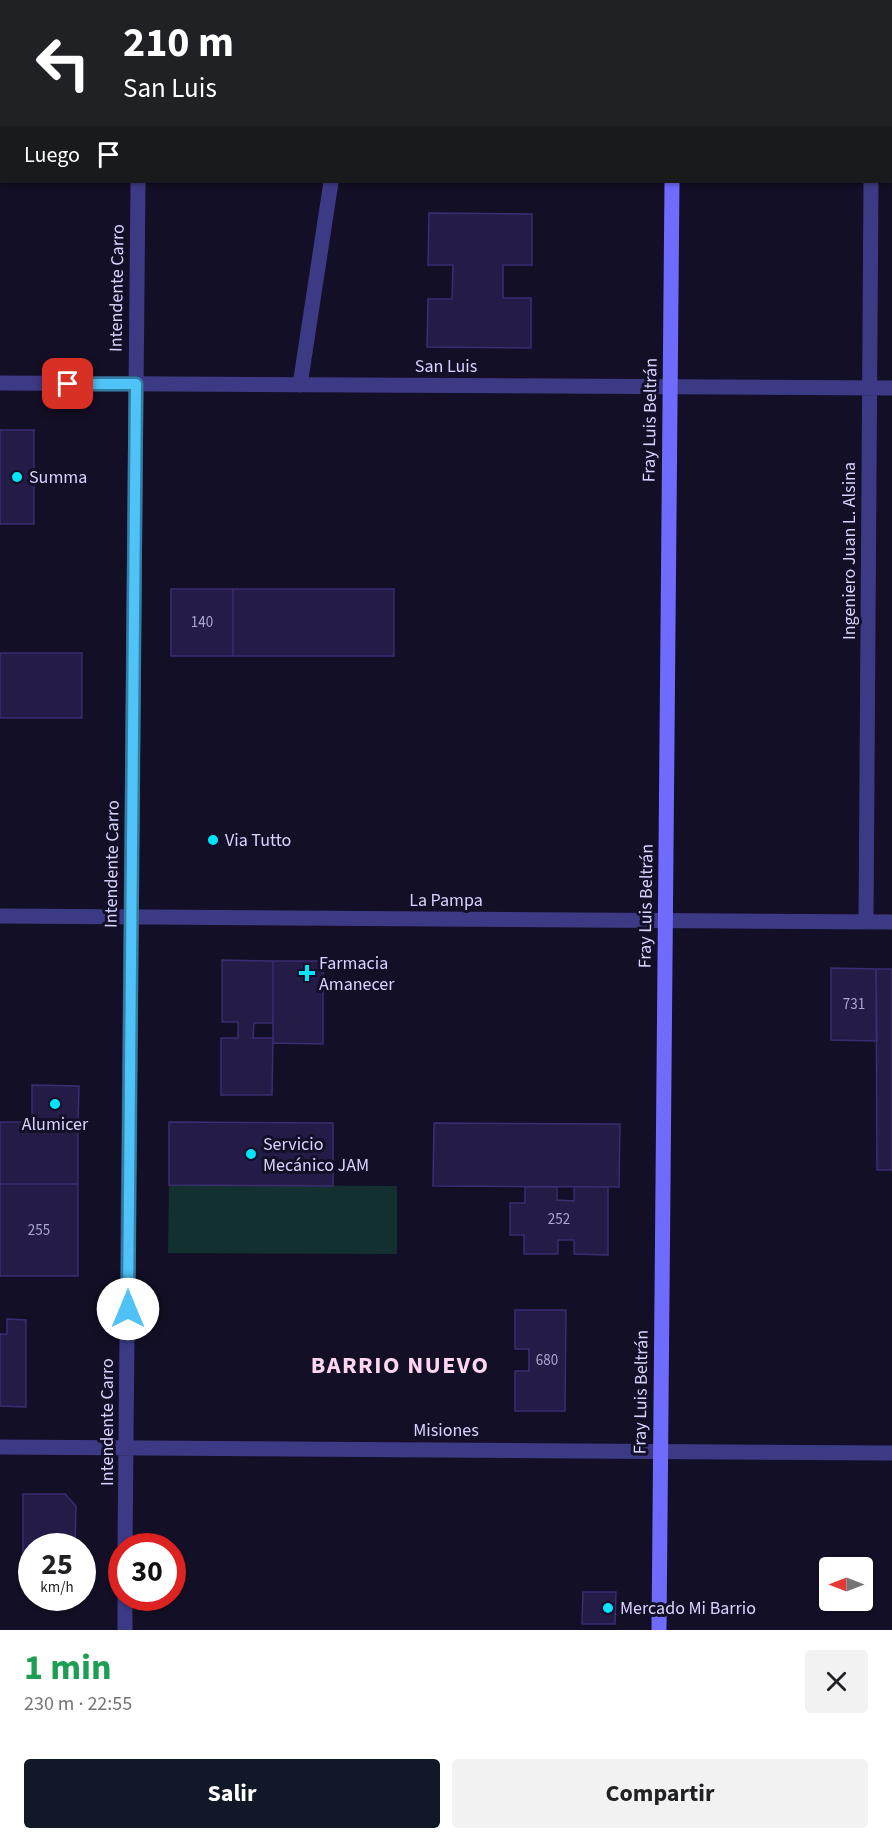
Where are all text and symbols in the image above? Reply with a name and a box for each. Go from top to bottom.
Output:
text: 210 m [123,13,234,73]
icon: left [24,24,102,102]
text: San Luis [123,69,217,108]
icon: arrive [92,138,125,171]
text: Luego [24,139,80,171]
street label: Intendente Carro [103,224,131,352]
street label: San Luis [415,354,477,379]
pin [42,358,93,409]
street label: Fray Luis Beltrán [636,358,664,482]
icon: arrive [51,367,84,400]
street label: Ingeniero Juan L. Alsina [837,462,862,640]
place label: Summa [29,465,87,490]
marker: Summa [10,470,24,484]
house number: 140 [191,612,213,633]
street label: Intendente Carro [98,800,126,928]
place label: Via Tutto [225,828,291,853]
marker: Via Tutto [206,833,220,847]
street label: Fray Luis Beltrán [632,844,660,968]
street label: La Pampa [409,888,483,913]
place label: Farmacia Amanecer [319,951,395,997]
marker: Farmacia Amanecer [300,966,314,980]
house number: 731 [843,994,865,1015]
marker: Alumicer [48,1097,62,1111]
place label: Alumicer [22,1112,89,1137]
place label: Servicio Mecánico JAM [263,1132,369,1178]
marker: Servicio Mecánico JAM [244,1147,258,1161]
house number: 252 [548,1209,570,1230]
house number: 255 [28,1220,50,1241]
position arrow [96,1277,160,1341]
street label: Fray Luis Beltrán [627,1330,655,1454]
district label: BARRIO NUEVO [311,1348,489,1383]
house number: 680 [536,1350,558,1371]
street label: Intendente Carro [95,1358,120,1486]
street label: Misiones [413,1418,479,1443]
speed limit sign: 30 [108,1533,186,1611]
text: 25 [41,1543,73,1586]
north arrow [819,1557,873,1611]
map controls [819,1557,873,1611]
text: km/h [40,1577,74,1598]
place label: Mercado Mi Barrio [620,1596,756,1621]
marker: Mercado Mi Barrio [601,1601,615,1615]
text: 1 min [24,1642,112,1693]
button: close [805,1650,868,1713]
text: 230 m · 22:55 [24,1690,132,1718]
button: Salir [24,1759,440,1828]
button: Compartir [452,1759,868,1828]

